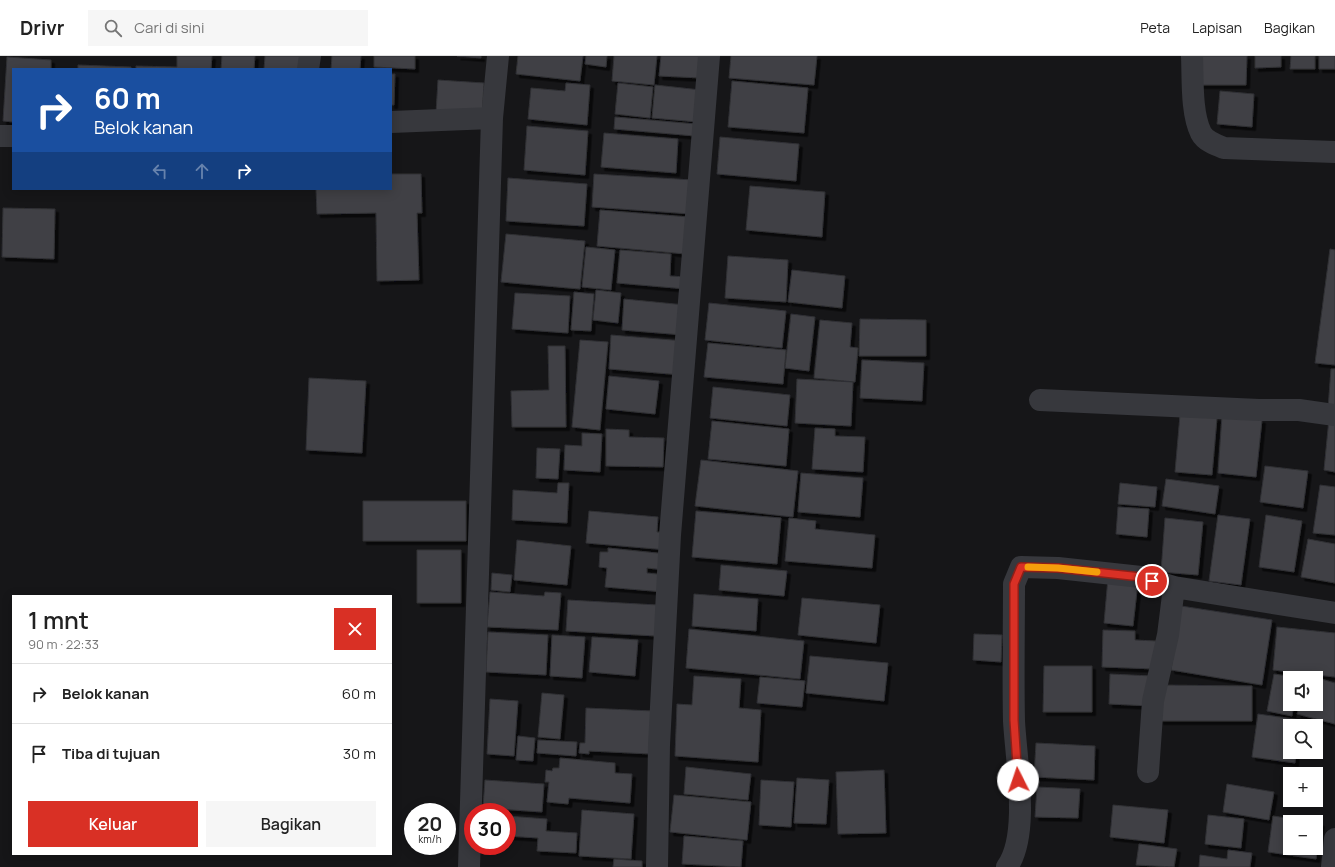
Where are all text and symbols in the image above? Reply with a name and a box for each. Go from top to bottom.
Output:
search box [88,10,368,46]
text: Drivr [20,15,64,41]
icon: search [102,17,124,39]
text: Cari di sini [134,17,204,38]
text: Peta [1140,18,1170,37]
text: Lapisan [1192,18,1242,37]
text: Bagikan [1264,18,1315,37]
text: 60 m [94,79,161,117]
icon: right [28,84,80,136]
text: Belok kanan [94,115,193,139]
icon: left [149,160,171,182]
icon: ahead [191,160,213,182]
icon: right [233,160,255,182]
pin [1135,564,1169,598]
icon: arrive [1141,570,1163,592]
text: 1 mnt [28,603,89,636]
button: close [334,608,376,650]
text: 90 m · 22:33 [28,635,99,653]
map controls [1283,671,1323,855]
button: sound [1283,671,1323,711]
icon: right [28,683,50,705]
text: Belok kanan [62,683,149,704]
text: 60 m [342,683,376,704]
button: search [1283,719,1323,759]
icon: arrive [28,743,50,765]
text: Tiba di tujuan [62,743,160,764]
text: 30 m [343,743,376,764]
position arrow [997,759,1039,801]
button: + [1283,767,1323,807]
button: Keluar [28,801,198,847]
button: Bagikan [206,801,376,847]
speed limit sign: 30 [464,803,516,855]
text: 20 [417,810,443,837]
button: − [1283,815,1323,855]
text: km/h [418,832,442,846]

